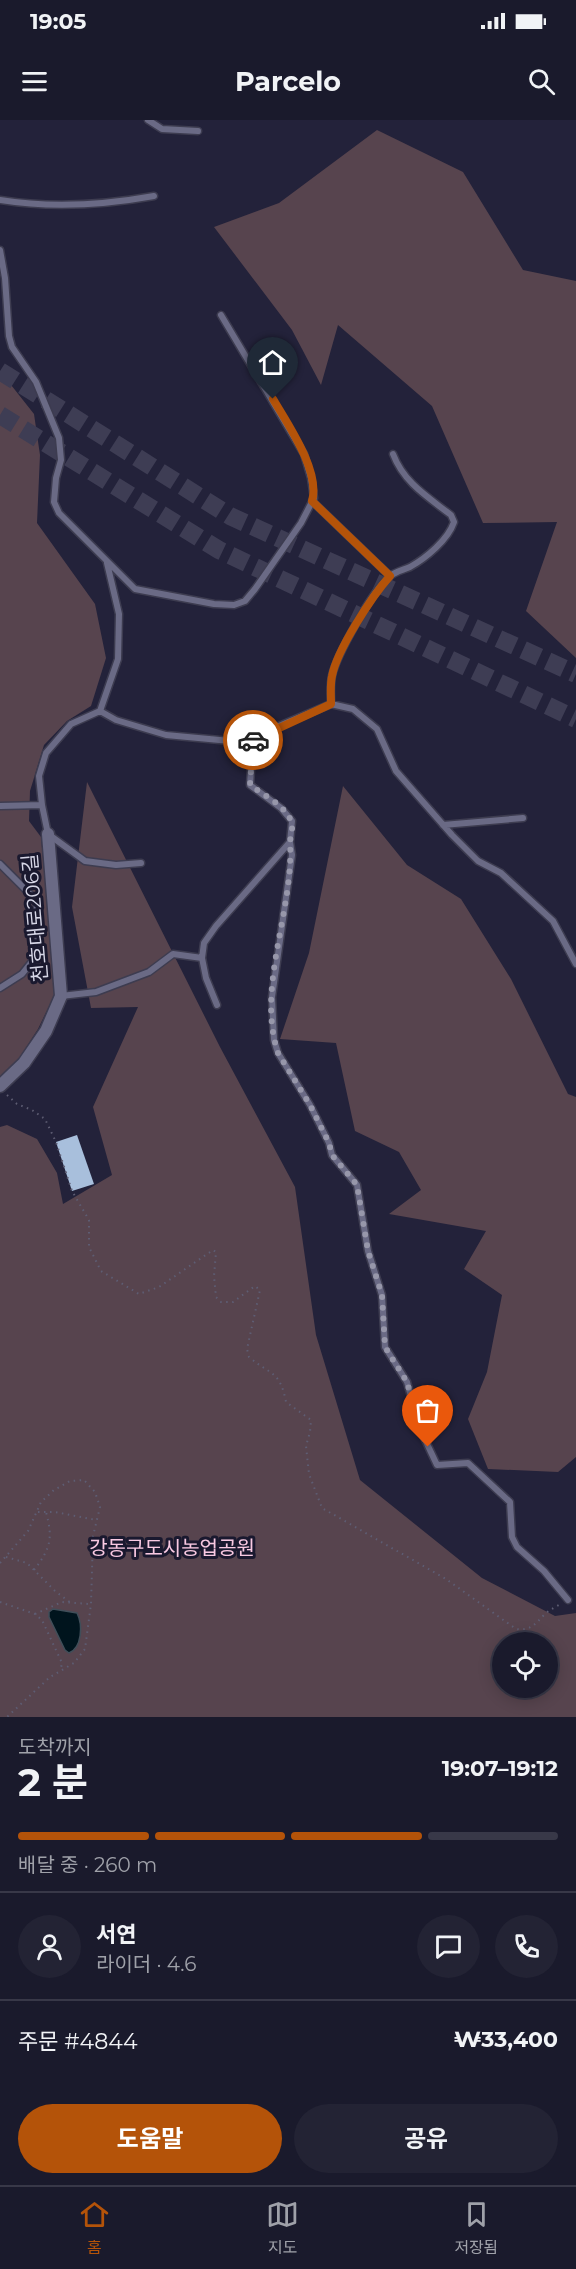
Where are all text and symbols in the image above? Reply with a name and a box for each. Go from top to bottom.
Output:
text: 19:05 [30,8,86,35]
icon: menu [18,65,51,98]
text: Parcelo [235,65,341,98]
icon: search [525,65,558,98]
pin [247,337,298,399]
icon: home [256,346,289,379]
courier [223,710,283,770]
icon: car [237,724,270,757]
street label: 천호대로206길 [17,853,53,983]
pin [402,1385,453,1447]
icon: bag [411,1394,444,1427]
park label: 강동구도시농업공원 [89,1536,255,1560]
map controls [492,1632,558,1698]
button: locate [492,1632,558,1698]
text: 도착까지 [18,1735,92,1759]
text: 19:07–19:12 [442,1755,558,1782]
text: 2 분 [18,1758,88,1806]
text: 배달 중 · 260 m [18,1853,157,1877]
button: person [18,1915,81,1978]
button: chat [417,1915,480,1978]
button: phone [495,1915,558,1978]
text: 서연 [96,1921,136,1948]
text: 라이더 · 4.6 [96,1952,197,1976]
text: ₩33,400 [454,2026,558,2053]
text: 주문 #4844 [18,2028,137,2055]
button: 도움말 [18,2104,282,2173]
button: 공유 [294,2104,558,2173]
tab: 홈 [78,2198,111,2258]
tab: 지도 [266,2198,299,2258]
tab: 저장됨 [454,2198,498,2258]

